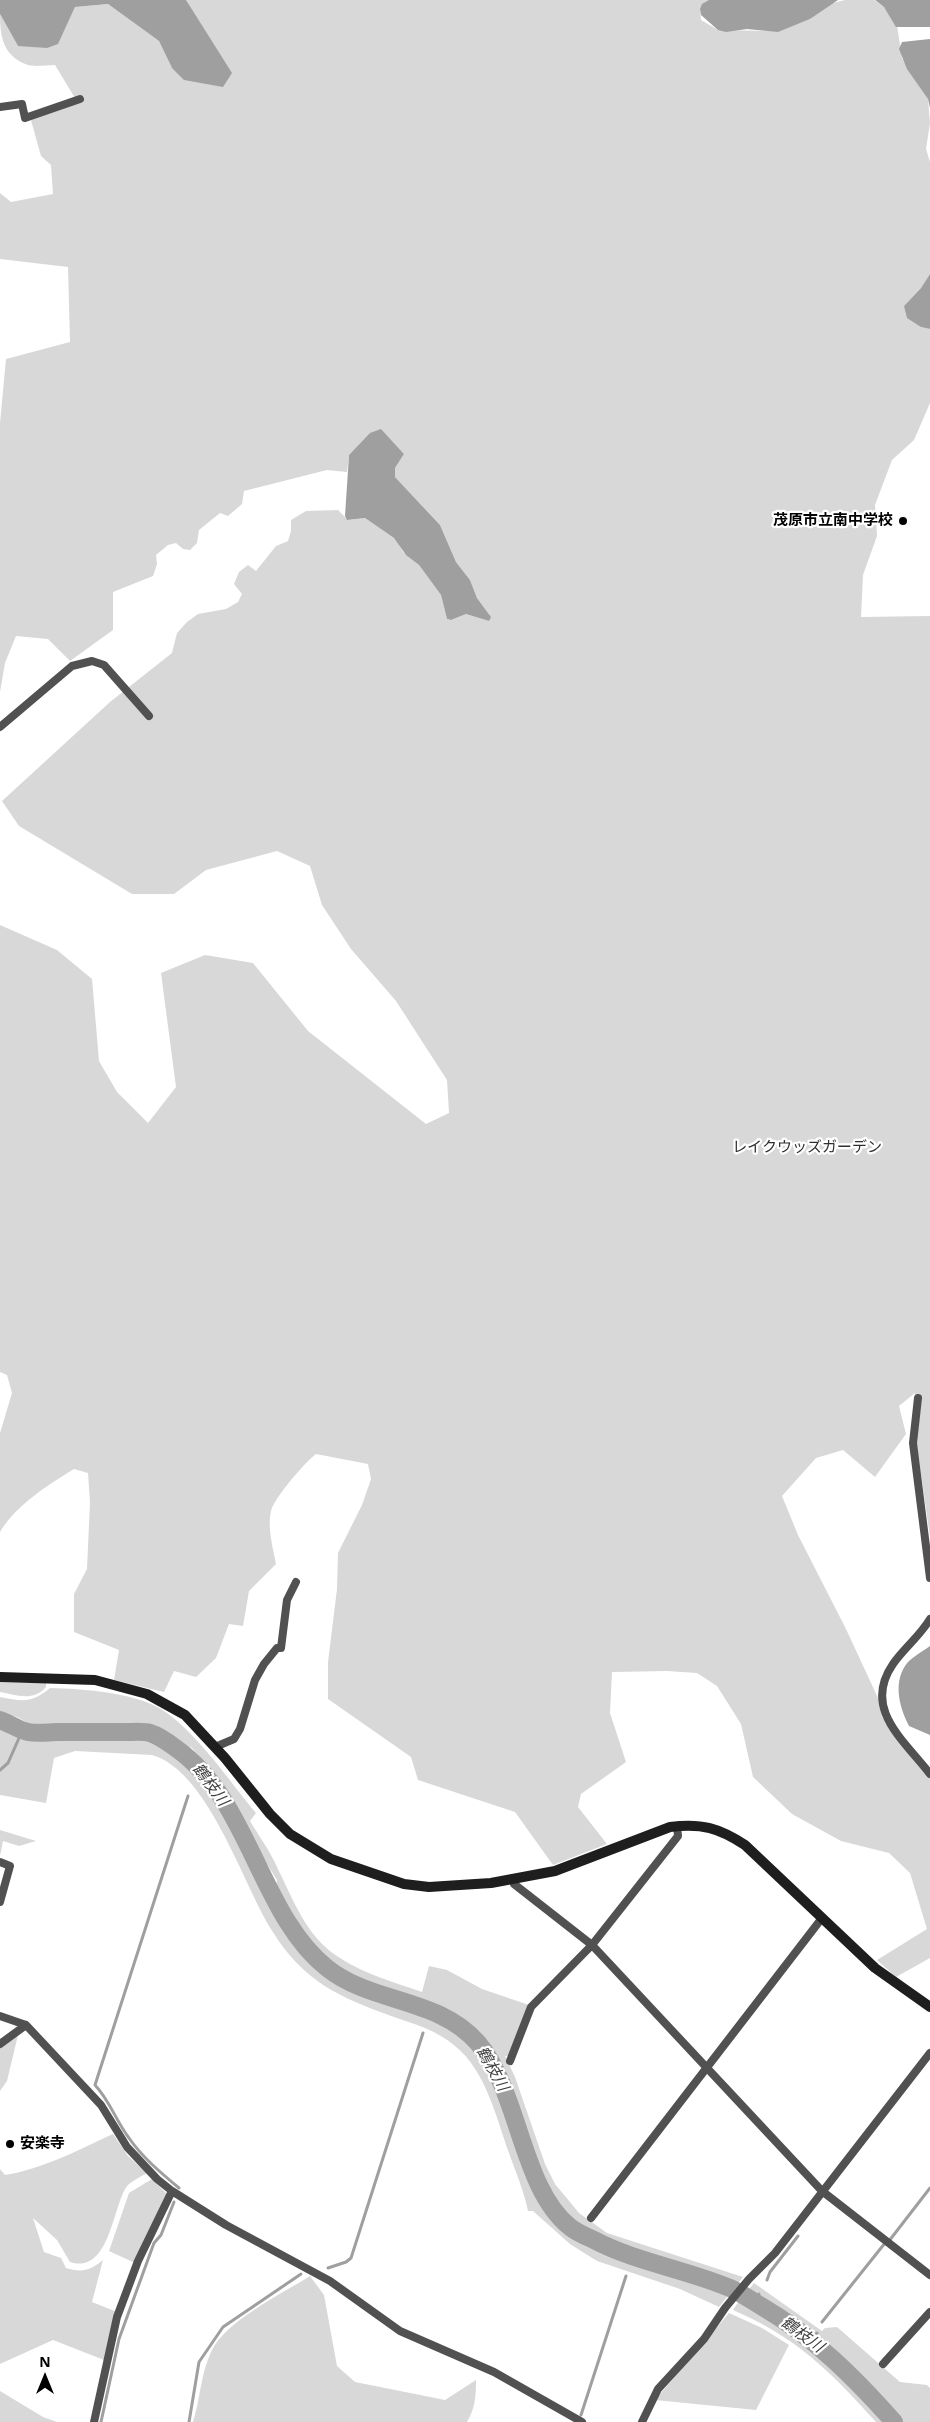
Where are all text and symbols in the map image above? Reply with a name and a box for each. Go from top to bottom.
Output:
place label: 茂原市立南中学校 [773,512,893,530]
marker: 茂原市立南中学校 [897,515,909,527]
park label: レイクウッズガーデン [732,1139,882,1157]
water label: 鶴枝川 [188,1760,232,1810]
water label: 鶴枝川 [472,2043,512,2095]
place label: 安楽寺 [20,2135,65,2153]
marker: 安楽寺 [4,2138,16,2150]
water label: 鶴枝川 [777,2313,827,2357]
north arrow [20,2352,70,2402]
text: N [39,2352,51,2371]

